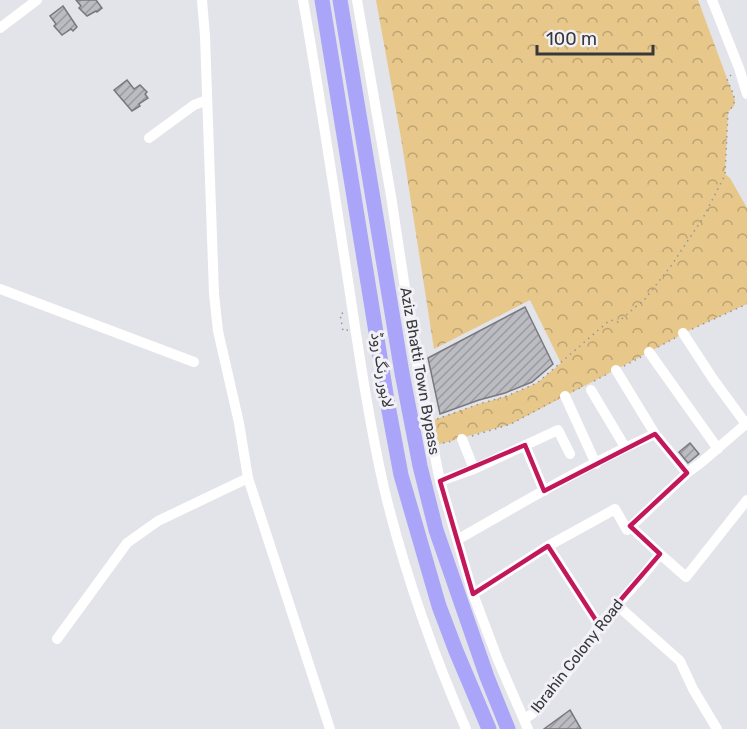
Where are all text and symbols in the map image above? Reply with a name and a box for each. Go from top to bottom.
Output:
scale bar [537,18,652,56]
text: 100 m [546,28,597,50]
street label: Aziz Bhatti Town Bypass [396,286,444,457]
street label: لاہور رنگ روڈ [366,331,397,409]
street label: Ibrahin Colony Road [527,596,627,716]

